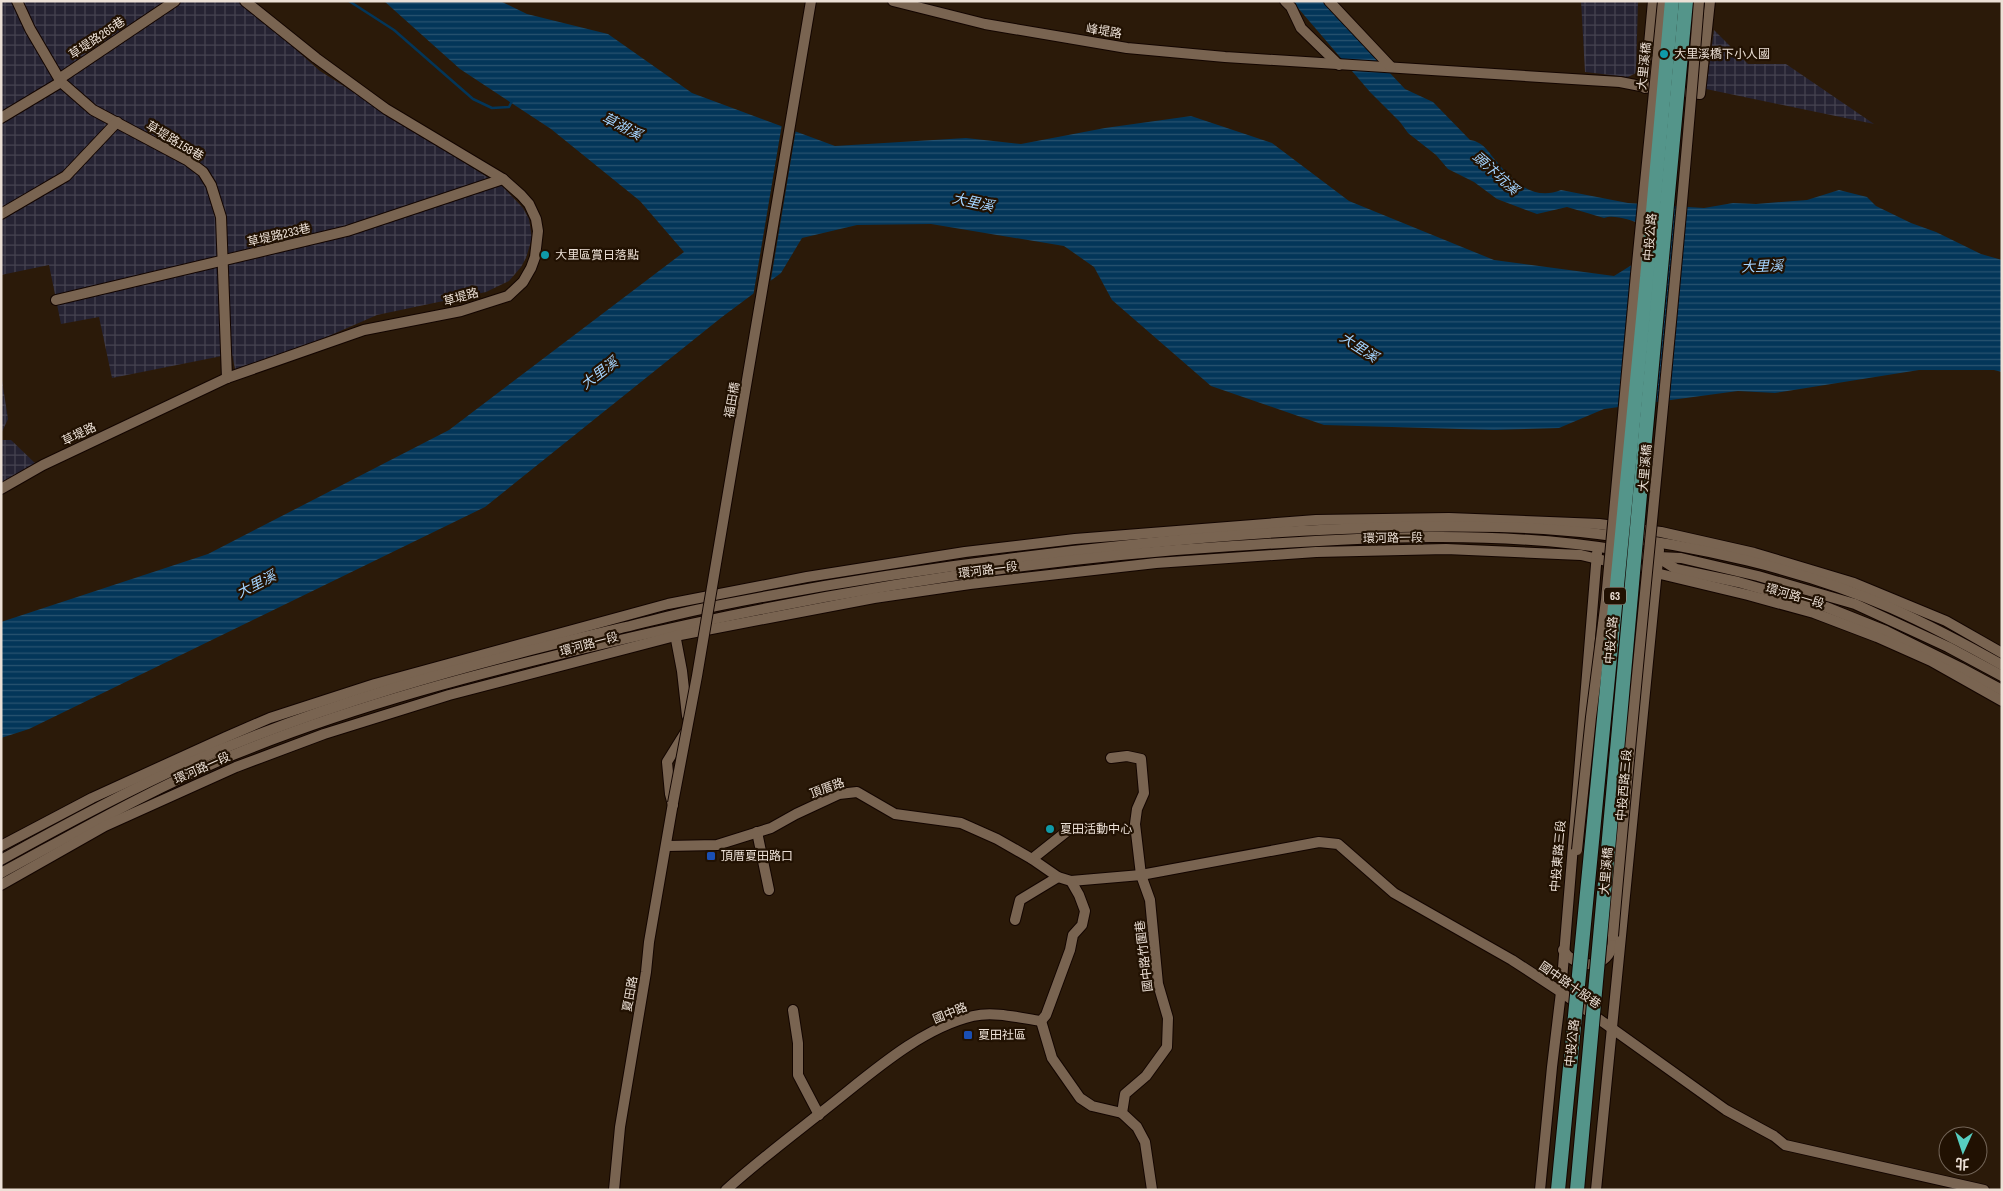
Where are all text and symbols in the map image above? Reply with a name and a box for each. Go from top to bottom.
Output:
street label: 草堤路265巷 [66,13,128,63]
street label: 峰堤路 [1085,20,1123,42]
street label: 大里溪橋 [1634,41,1654,91]
place label: 大里溪橋下小人國 [1674,46,1770,62]
marker: 大里溪橋下小人國 [1658,48,1670,60]
water label: 草湖溪 [599,108,647,144]
street label: 草堤路158巷 [143,118,207,164]
water label: 頭汴坑溪 [1469,148,1524,200]
water label: 大里溪 [951,189,997,216]
street label: 中投公路 [1640,212,1660,262]
street label: 草堤路233巷 [246,220,312,250]
place label: 大里區賞日落點 [555,247,639,263]
marker: 大里區賞日落點 [539,249,551,261]
water label: 大里溪 [1741,256,1785,276]
street label: 草堤路 [441,284,481,310]
water label: 大里溪 [1336,328,1383,367]
water label: 大里溪 [577,352,623,393]
street label: 福田橋 [721,381,743,419]
street label: 草堤路 [59,419,99,449]
street label: 大里溪橋 [1635,443,1655,493]
street label: 環河路一段 [1363,529,1423,547]
street label: 環河路一段 [957,558,1019,582]
water label: 大里溪 [233,566,281,602]
street label: 環河路一段 [1764,580,1826,612]
road number: 63 [1604,588,1626,604]
street label: 中投公路 [1601,615,1621,665]
street label: 環河路一段 [558,629,620,659]
street label: 環河路一段 [171,748,233,788]
street label: 中投西路三段 [1613,748,1635,822]
street label: 頂厝路 [807,774,847,802]
street label: 中投東路三段 [1547,819,1569,893]
place label: 夏田活動中心 [1060,821,1132,837]
marker: 夏田活動中心 [1044,823,1056,835]
street label: 大里溪橋 [1596,846,1616,896]
place label: 頂厝夏田路口 [721,848,793,864]
marker: 頂厝夏田路口 [705,850,717,862]
street label: 國中路竹圍巷 [1132,919,1156,993]
street label: 國中路十股巷 [1536,958,1604,1012]
street label: 夏田路 [619,975,641,1013]
street label: 國中路 [930,999,970,1027]
street label: 中投公路 [1562,1018,1582,1068]
place label: 夏田社區 [978,1027,1026,1043]
marker: 夏田社區 [962,1029,974,1041]
north arrow [1938,1126,1988,1176]
text: 北 [1955,1155,1970,1173]

